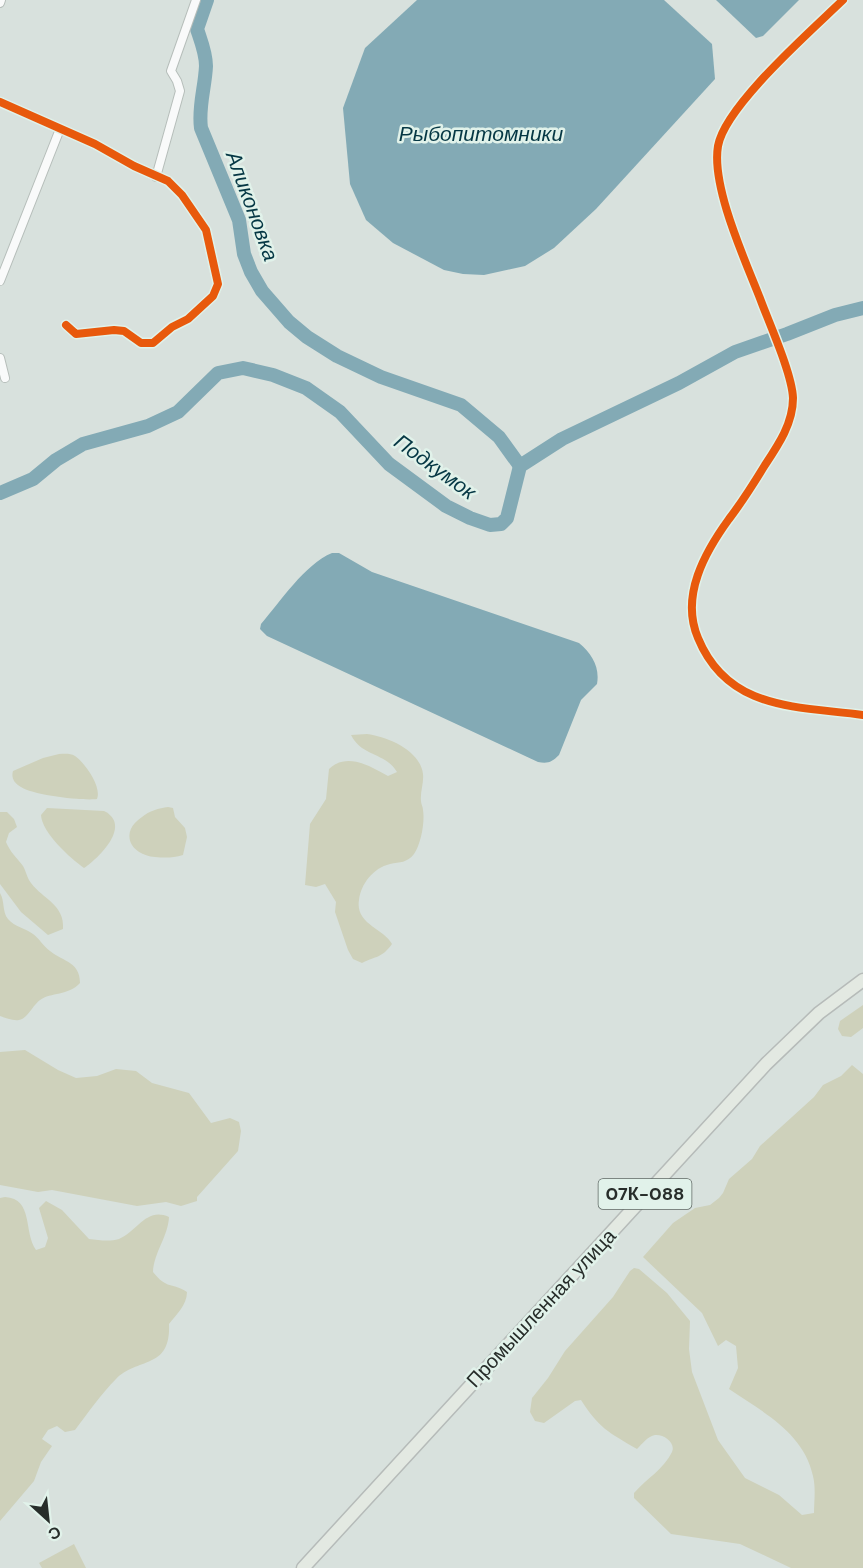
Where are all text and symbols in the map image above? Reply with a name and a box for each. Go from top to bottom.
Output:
water label: Рыбопитомники [399,120,563,148]
water label: Аликоновка [219,145,285,265]
water label: Подкумок [388,428,482,507]
road number: 07К-088 [598,1179,692,1209]
street label: Промышленная улица [461,1222,622,1393]
north arrow [18,1490,78,1550]
text: С [44,1521,65,1545]

